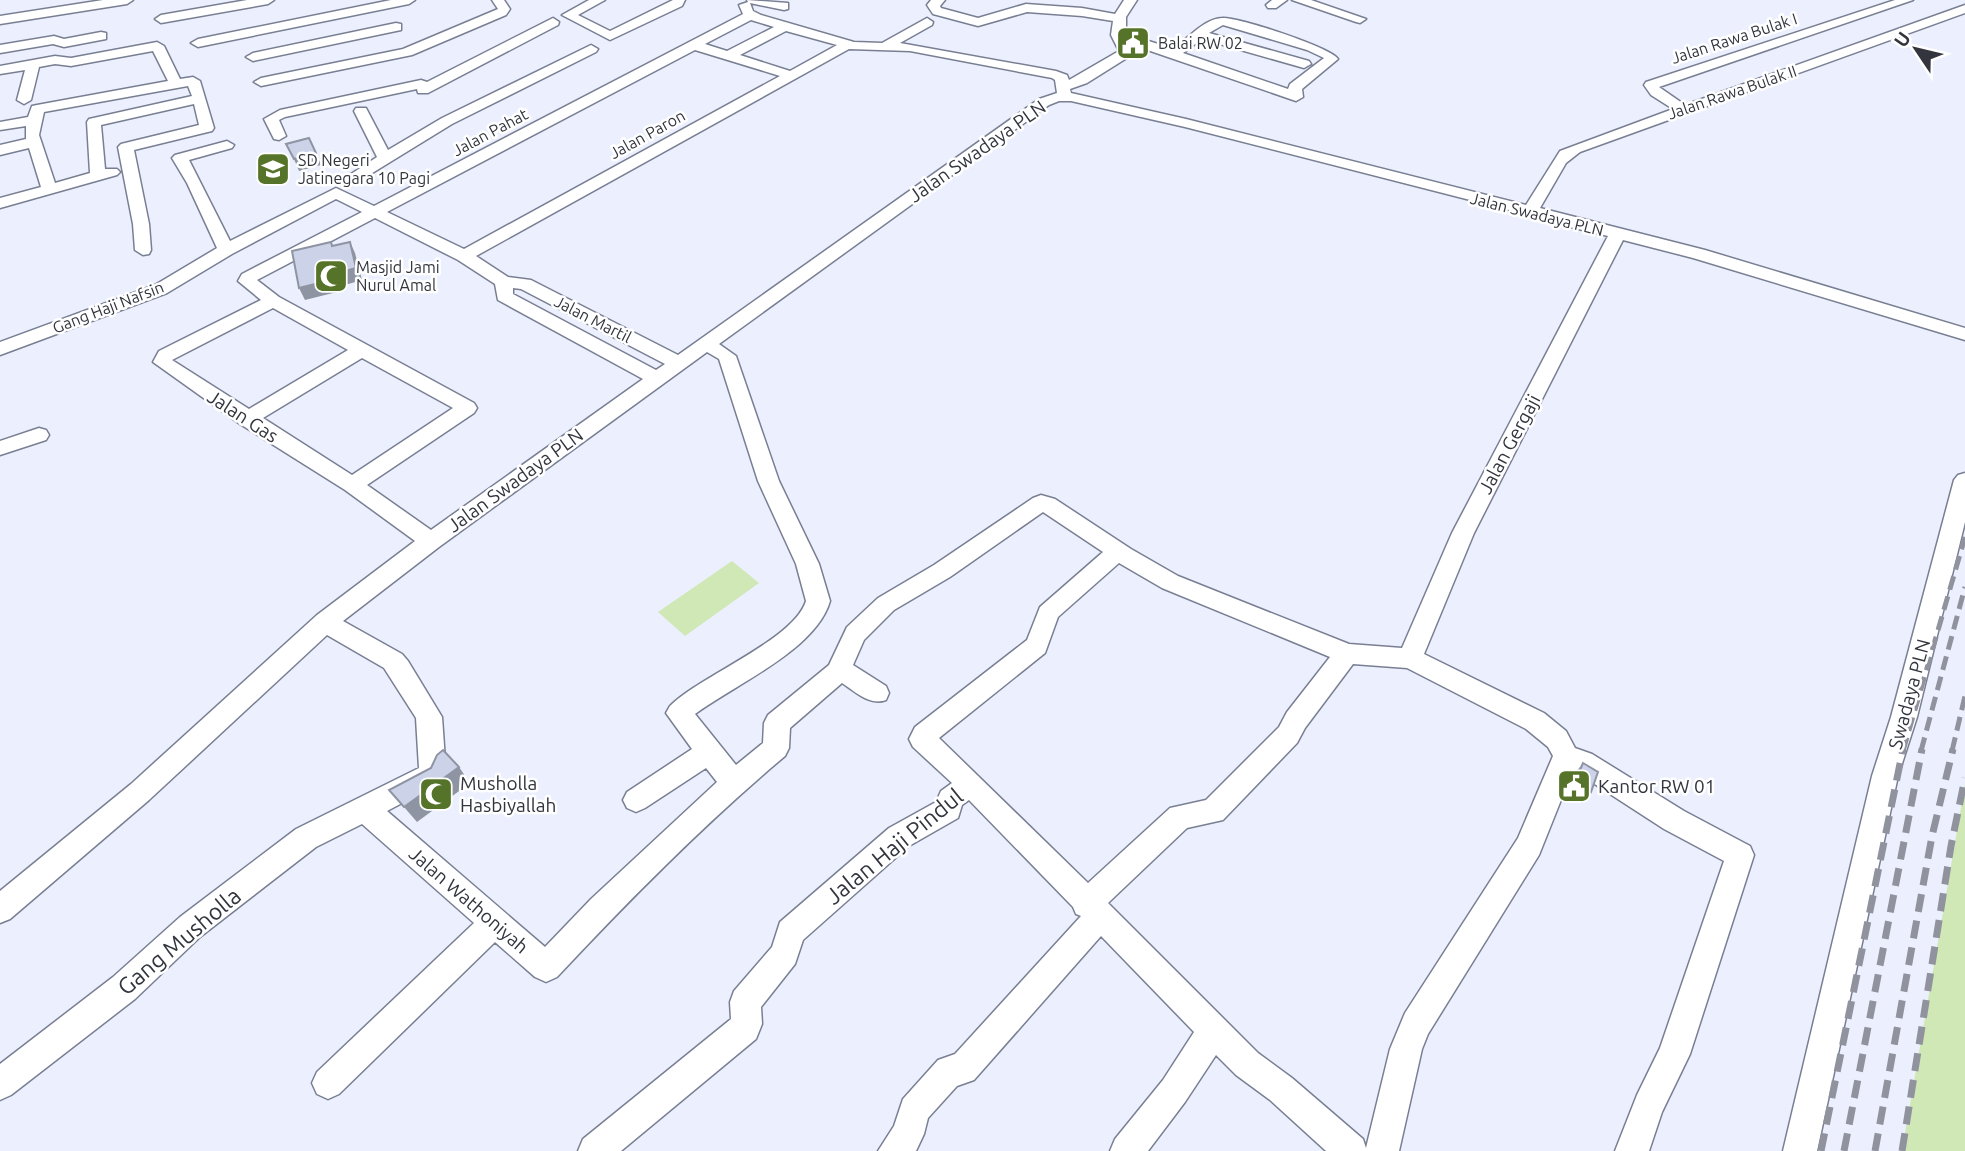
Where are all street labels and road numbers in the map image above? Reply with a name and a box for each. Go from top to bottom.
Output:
street label: Jalan Rawa Bulak I [1669,9,1799,67]
street label: Jalan Rawa Bulak II [1665,61,1799,123]
street label: Jalan Swadaya PLN [904,95,1050,207]
street label: Jalan Pahat [449,104,531,159]
street label: Jalan Paron [606,106,688,162]
street label: Jalan Swadaya PLN [1469,189,1605,239]
street label: Gang Haji Nafsin [50,278,166,336]
street label: Jalan Martil [552,292,634,346]
street label: Jalan Gas [204,385,282,447]
street label: Jalan Gergaji [1474,391,1544,497]
street label: Jalan Swadaya PLN [443,423,587,537]
street label: Swadaya PLN [1884,637,1934,751]
street label: Jalan Haji Pindul [821,783,967,909]
street label: Jalan Wathoniyah [405,842,533,958]
street label: Gang Musholla [113,882,245,1000]

